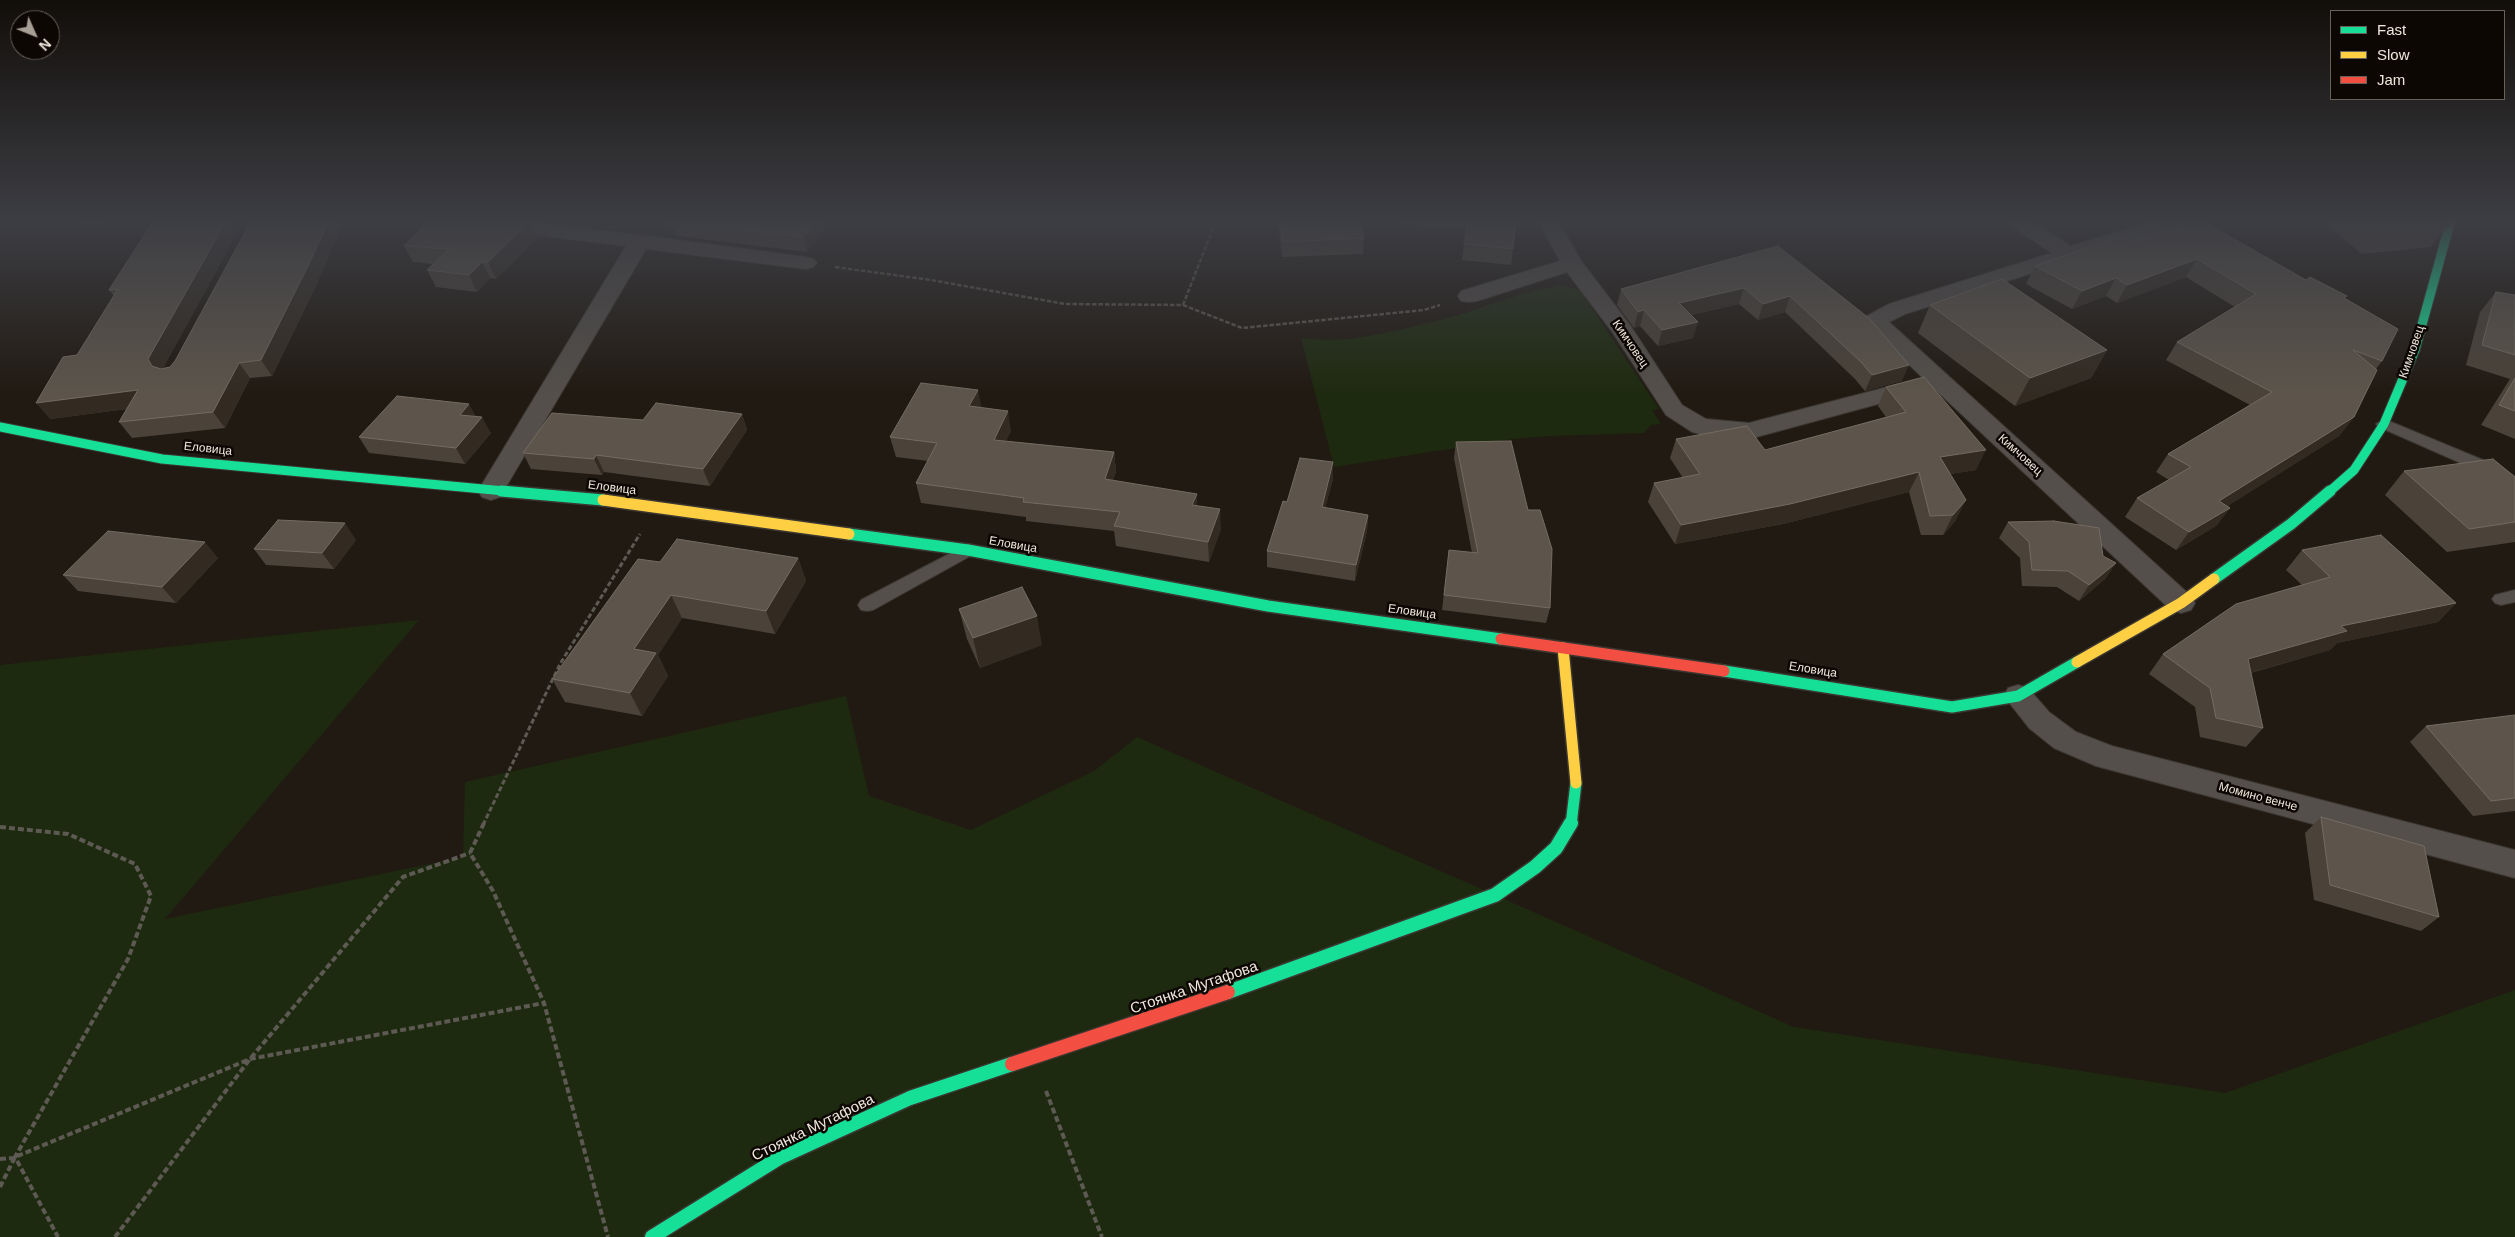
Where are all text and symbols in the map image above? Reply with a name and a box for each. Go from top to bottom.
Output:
north arrow [10,10,60,60]
legend [2330,10,2505,100]
text: Fast [2377,21,2406,38]
text: N [36,36,54,54]
text: Slow [2377,46,2410,63]
text: Jam [2377,71,2405,88]
street label: Кимчовец [1609,317,1651,371]
street label: Кимчовец [2396,324,2428,380]
street label: Кимчовец [1995,431,2045,479]
street label: Еловица [183,439,233,459]
street label: Еловица [587,478,637,498]
street label: Еловица [988,534,1038,556]
street label: Еловица [1387,601,1437,623]
street label: Еловица [1788,659,1838,681]
street label: Момино венче [2217,780,2299,814]
street label: Стоянка Мутафова [1128,958,1260,1018]
street label: Стоянка Мутафова [749,1091,877,1165]

